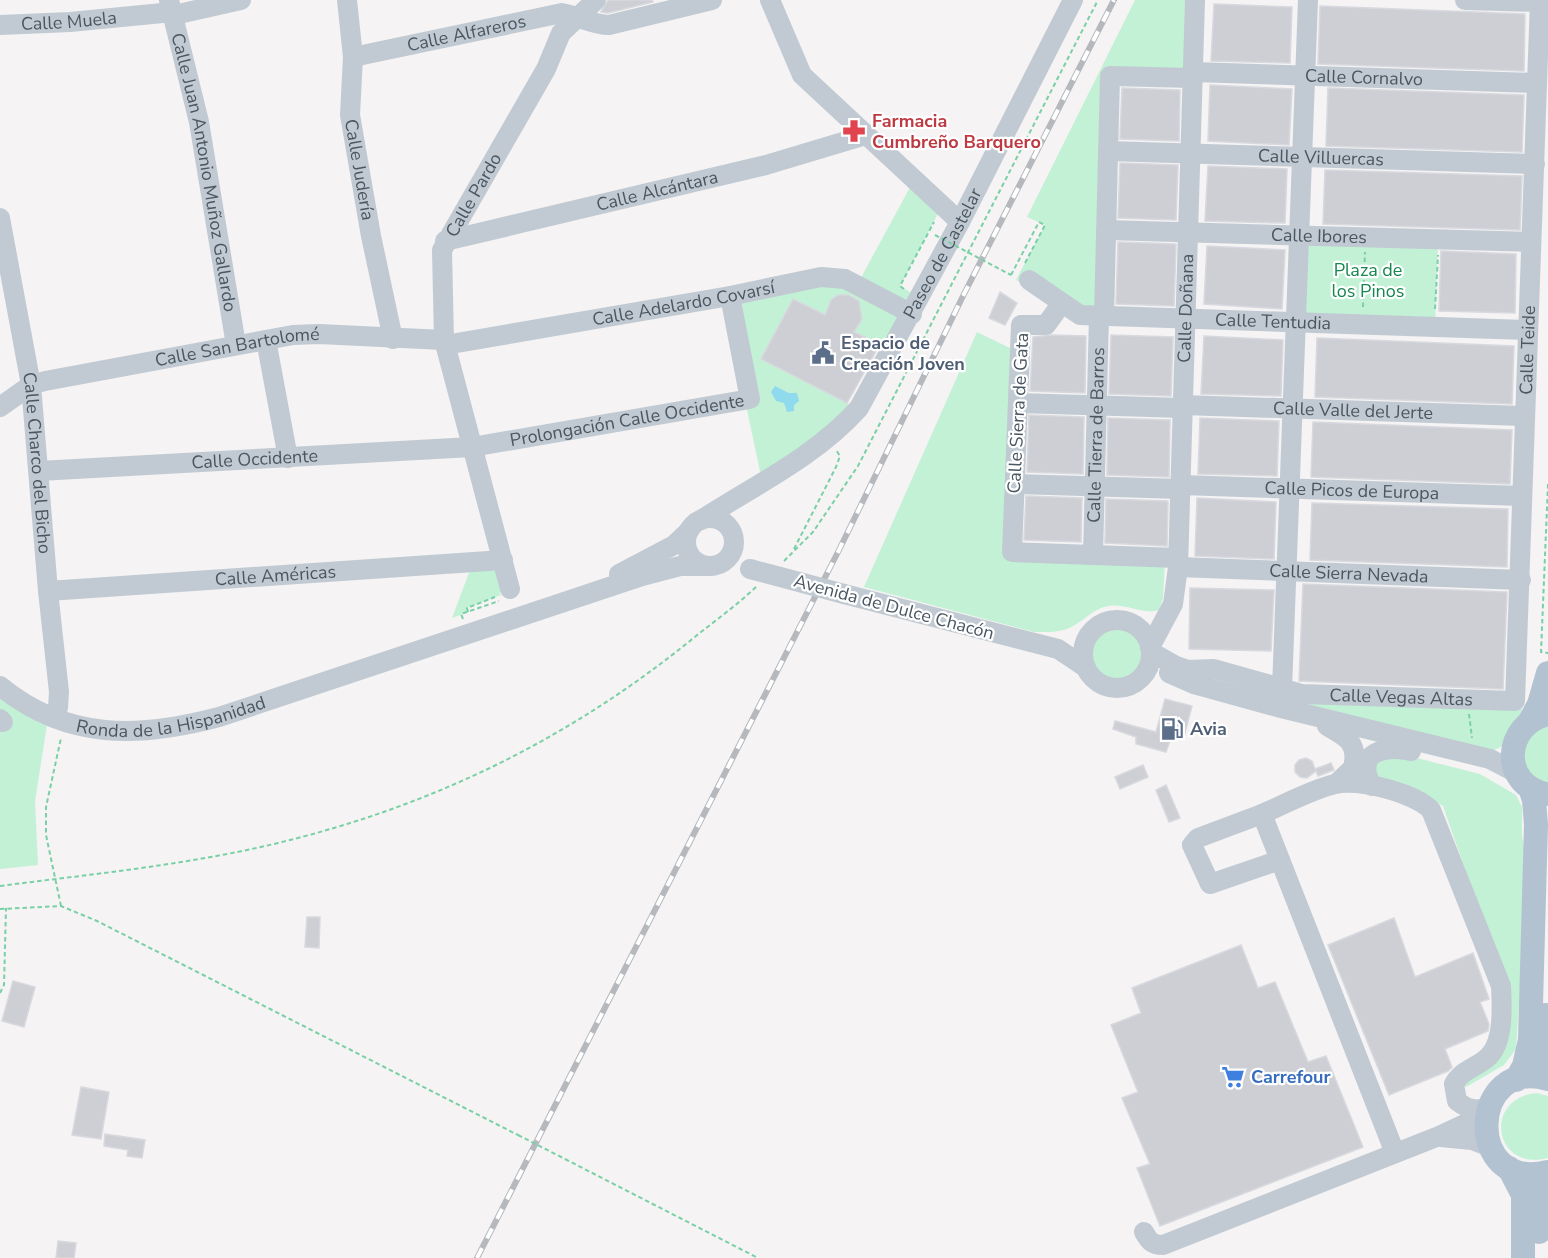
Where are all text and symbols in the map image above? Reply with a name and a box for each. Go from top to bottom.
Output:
street label: Calle Muela [20,6,118,36]
street label: Calle Alfareros [405,9,528,57]
street label: Calle Juan Antonio Muñoz Gallardo [166,30,242,314]
street label: Calle Cornalvo [1304,64,1423,91]
place label: Farmacia Cumbreño Barquero [872,109,1041,154]
street label: Calle Judería [339,117,380,222]
pharmacy icon: Farmacia Cumbreño Barquero [841,118,867,144]
street label: Calle Villuercas [1258,144,1384,171]
street label: Calle Pardo [440,149,507,242]
street label: Calle Alcántara [594,165,720,217]
street label: Paseo de Castelar [898,183,988,323]
street label: Calle Ibores [1271,223,1367,249]
street label: Calle Doñana [1172,253,1199,363]
park label: Plaza de los Pinos [1332,258,1405,303]
street label: Calle Adelardo Covarsí [590,275,778,331]
street label: Calle Teide [1514,305,1541,395]
street label: Calle Tentudia [1215,308,1331,335]
street label: Calle San Bartolomé [153,322,320,372]
place label: Espacio de Creación Joven [841,331,965,376]
street label: Calle Sierra de Gata [1002,332,1034,494]
public building icon: Espacio de Creación Joven [810,340,836,366]
street label: Calle Tierra de Barros [1082,347,1110,523]
street label: Calle Charco del Bicho [17,370,57,555]
street label: Prolongación Calle Occidente [508,388,746,452]
street label: Calle Valle del Jerte [1273,396,1433,425]
street label: Calle Occidente [191,444,319,475]
street label: Calle Picos de Europa [1264,476,1440,505]
street label: Calle Sierra Nevada [1269,558,1429,588]
street label: Calle Américas [214,559,337,592]
street label: Avenida de Dulce Chacón [791,569,997,645]
street label: Calle Vegas Altas [1329,683,1473,712]
street label: Ronda de la Hispanidad [74,690,269,743]
fuel station icon: Avia [1159,716,1185,742]
place label: Avia [1190,717,1227,741]
supermarket icon: Carrefour [1220,1064,1246,1090]
place label: Carrefour [1251,1065,1331,1089]

